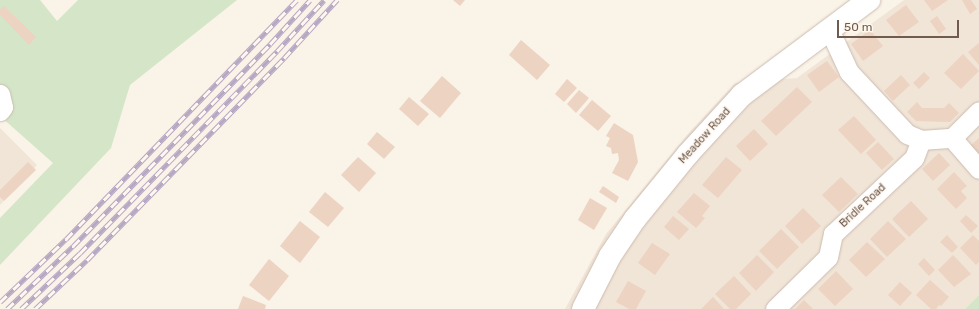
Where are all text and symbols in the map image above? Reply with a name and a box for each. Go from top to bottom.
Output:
scale bar [839,12,961,38]
text: 50 m [844,20,872,34]
street label: Meadow Road [676,105,734,167]
street label: Bridle Road [837,181,889,231]

